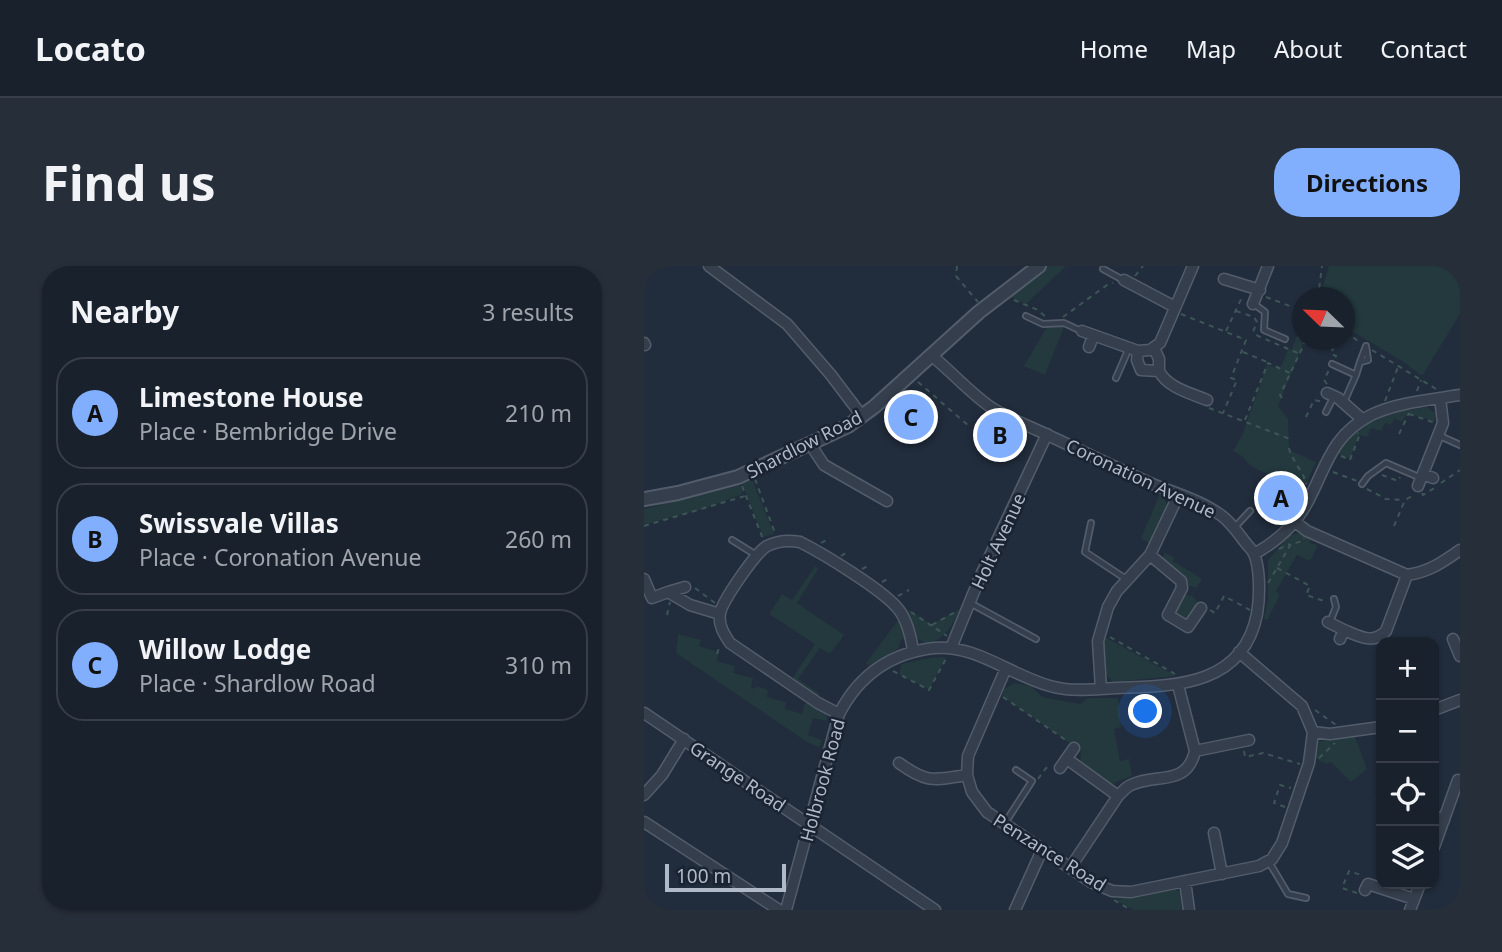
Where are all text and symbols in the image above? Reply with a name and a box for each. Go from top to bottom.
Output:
text: Locato [35,26,146,71]
text: Home [1080,32,1148,65]
text: Map [1186,32,1236,65]
text: About [1274,32,1342,65]
text: Contact [1380,32,1467,65]
button: Directions [1274,148,1460,217]
text: Find us [42,149,216,215]
north arrow [1292,287,1355,350]
text: Nearby [70,291,179,332]
text: 3 results [482,296,574,328]
text: Limestone House [139,379,364,415]
pin: C [888,391,934,443]
text: A [87,397,103,429]
text: 210 m [505,397,572,429]
street label: Shardlow Road [742,405,866,483]
pin: B [977,409,1023,461]
text: Place · Bembridge Drive [139,415,397,447]
street label: Coronation Avenue [1062,433,1220,523]
pin: A [1258,472,1304,524]
street label: Holt Avenue [965,489,1031,593]
text: Swissvale Villas [139,505,339,541]
text: B [87,523,103,555]
text: 260 m [505,523,572,555]
text: Place · Coronation Avenue [139,541,422,573]
text: Willow Lodge [139,631,311,667]
map controls [1376,637,1439,889]
button: + [1376,637,1439,700]
text: C [88,649,102,681]
text: 310 m [505,649,572,681]
text: Place · Shardlow Road [139,667,376,699]
your location [1128,694,1162,728]
button: − [1376,700,1439,763]
street label: Holbrook Road [794,716,850,844]
street label: Grange Road [685,735,791,817]
button: locate [1376,763,1439,826]
street label: Penzance Road [989,808,1111,896]
button: layers [1376,826,1439,889]
scale bar [665,861,786,893]
text: 100 m [676,863,731,889]

